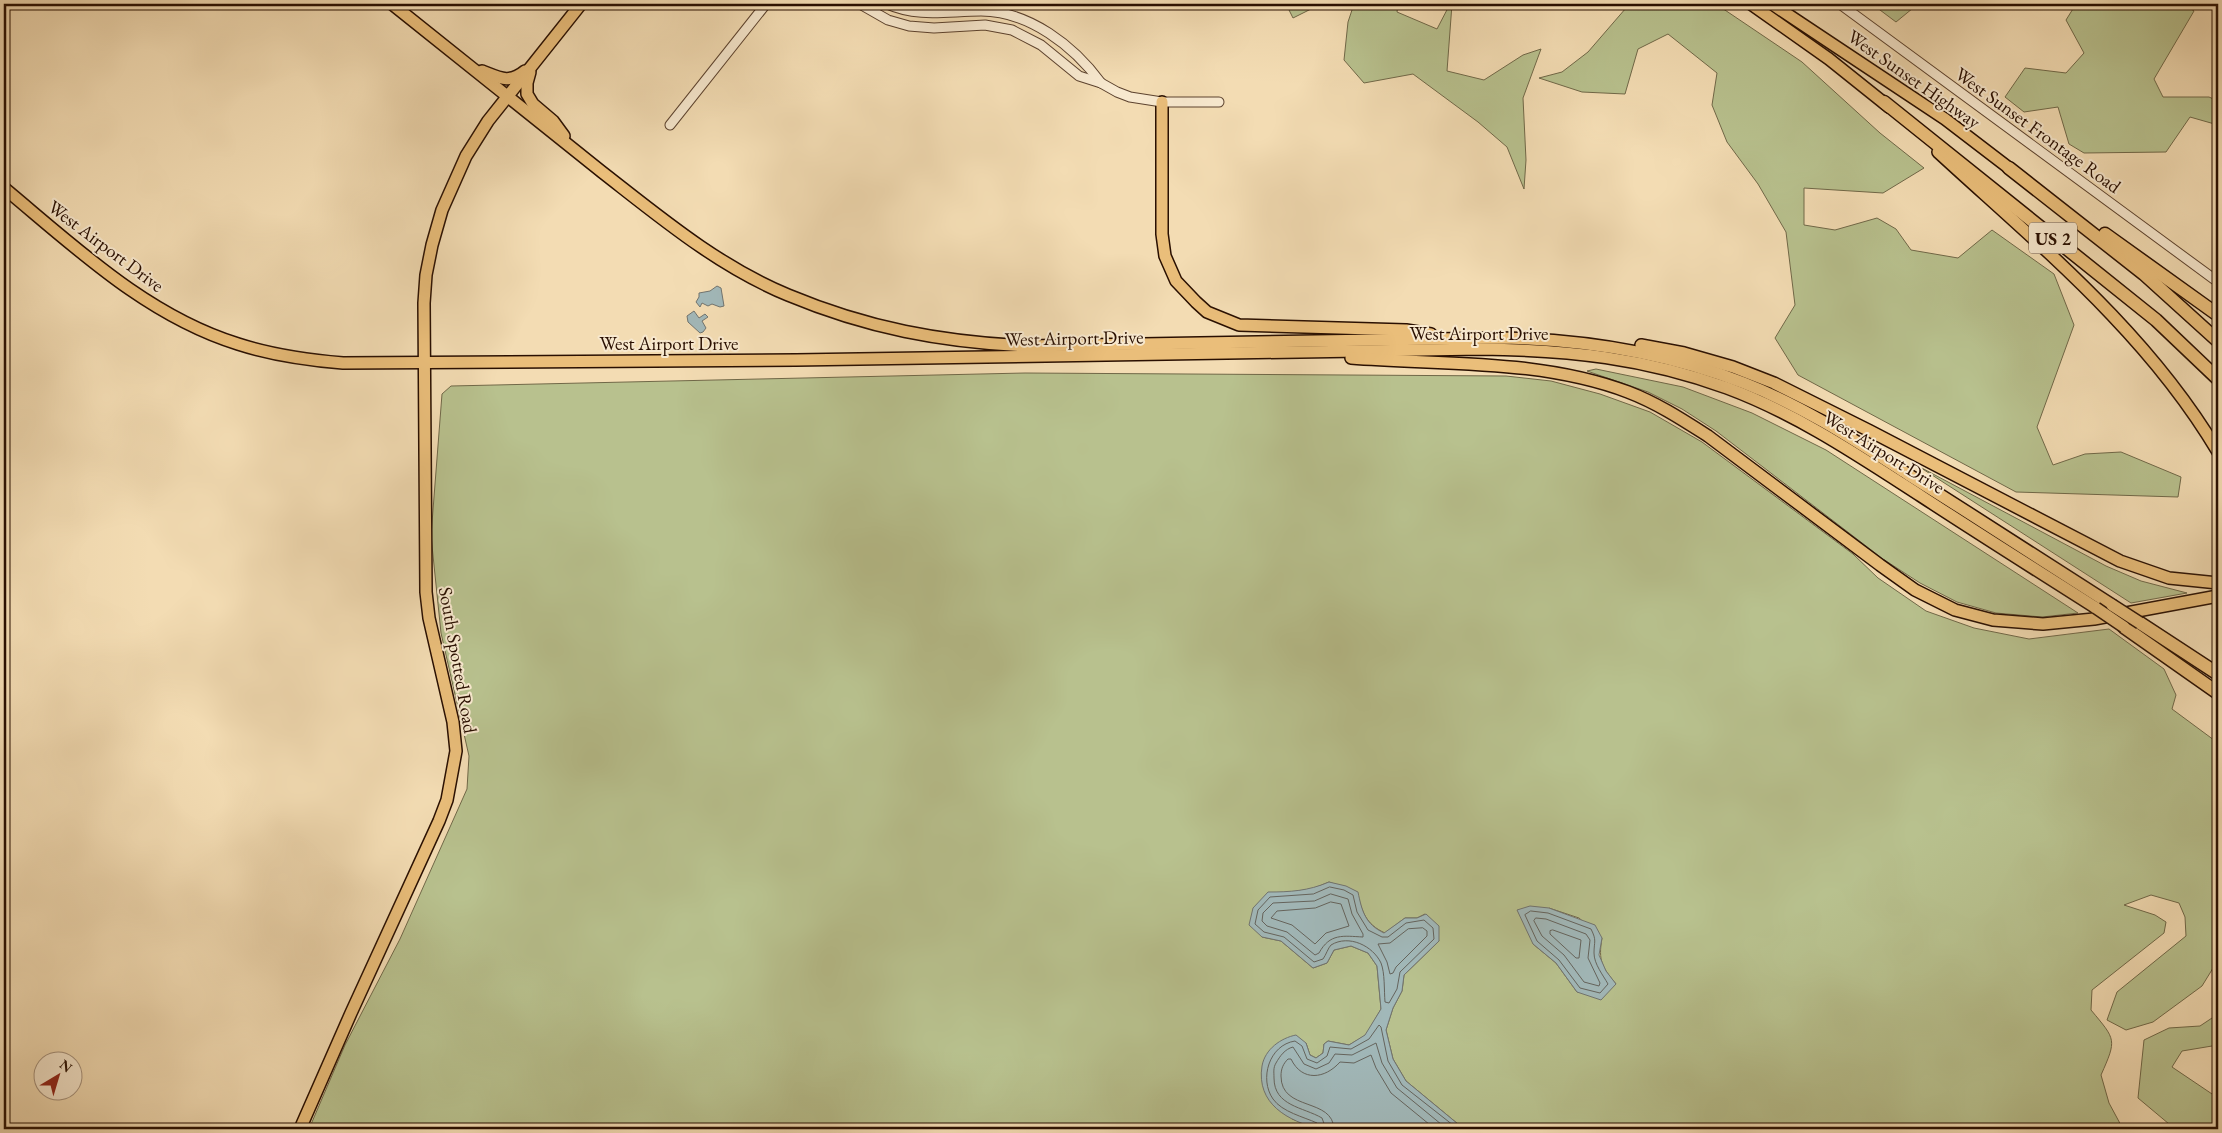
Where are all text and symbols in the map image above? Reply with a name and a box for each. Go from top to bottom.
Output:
street label: West Sunset Highway [1842,24,1986,135]
street label: West Sunset Frontage Road [1950,61,2126,199]
street label: West Airport Drive [43,194,169,298]
road number: US 2 [2029,222,2077,254]
street label: West Airport Drive [1410,321,1548,346]
street label: West Airport Drive [1004,324,1144,352]
street label: West Airport Drive [600,331,738,356]
street label: West Airport Drive [1818,405,1950,499]
street label: South Spotted Road [433,585,483,736]
north arrow [32,1050,82,1100]
text: N [56,1055,77,1077]

